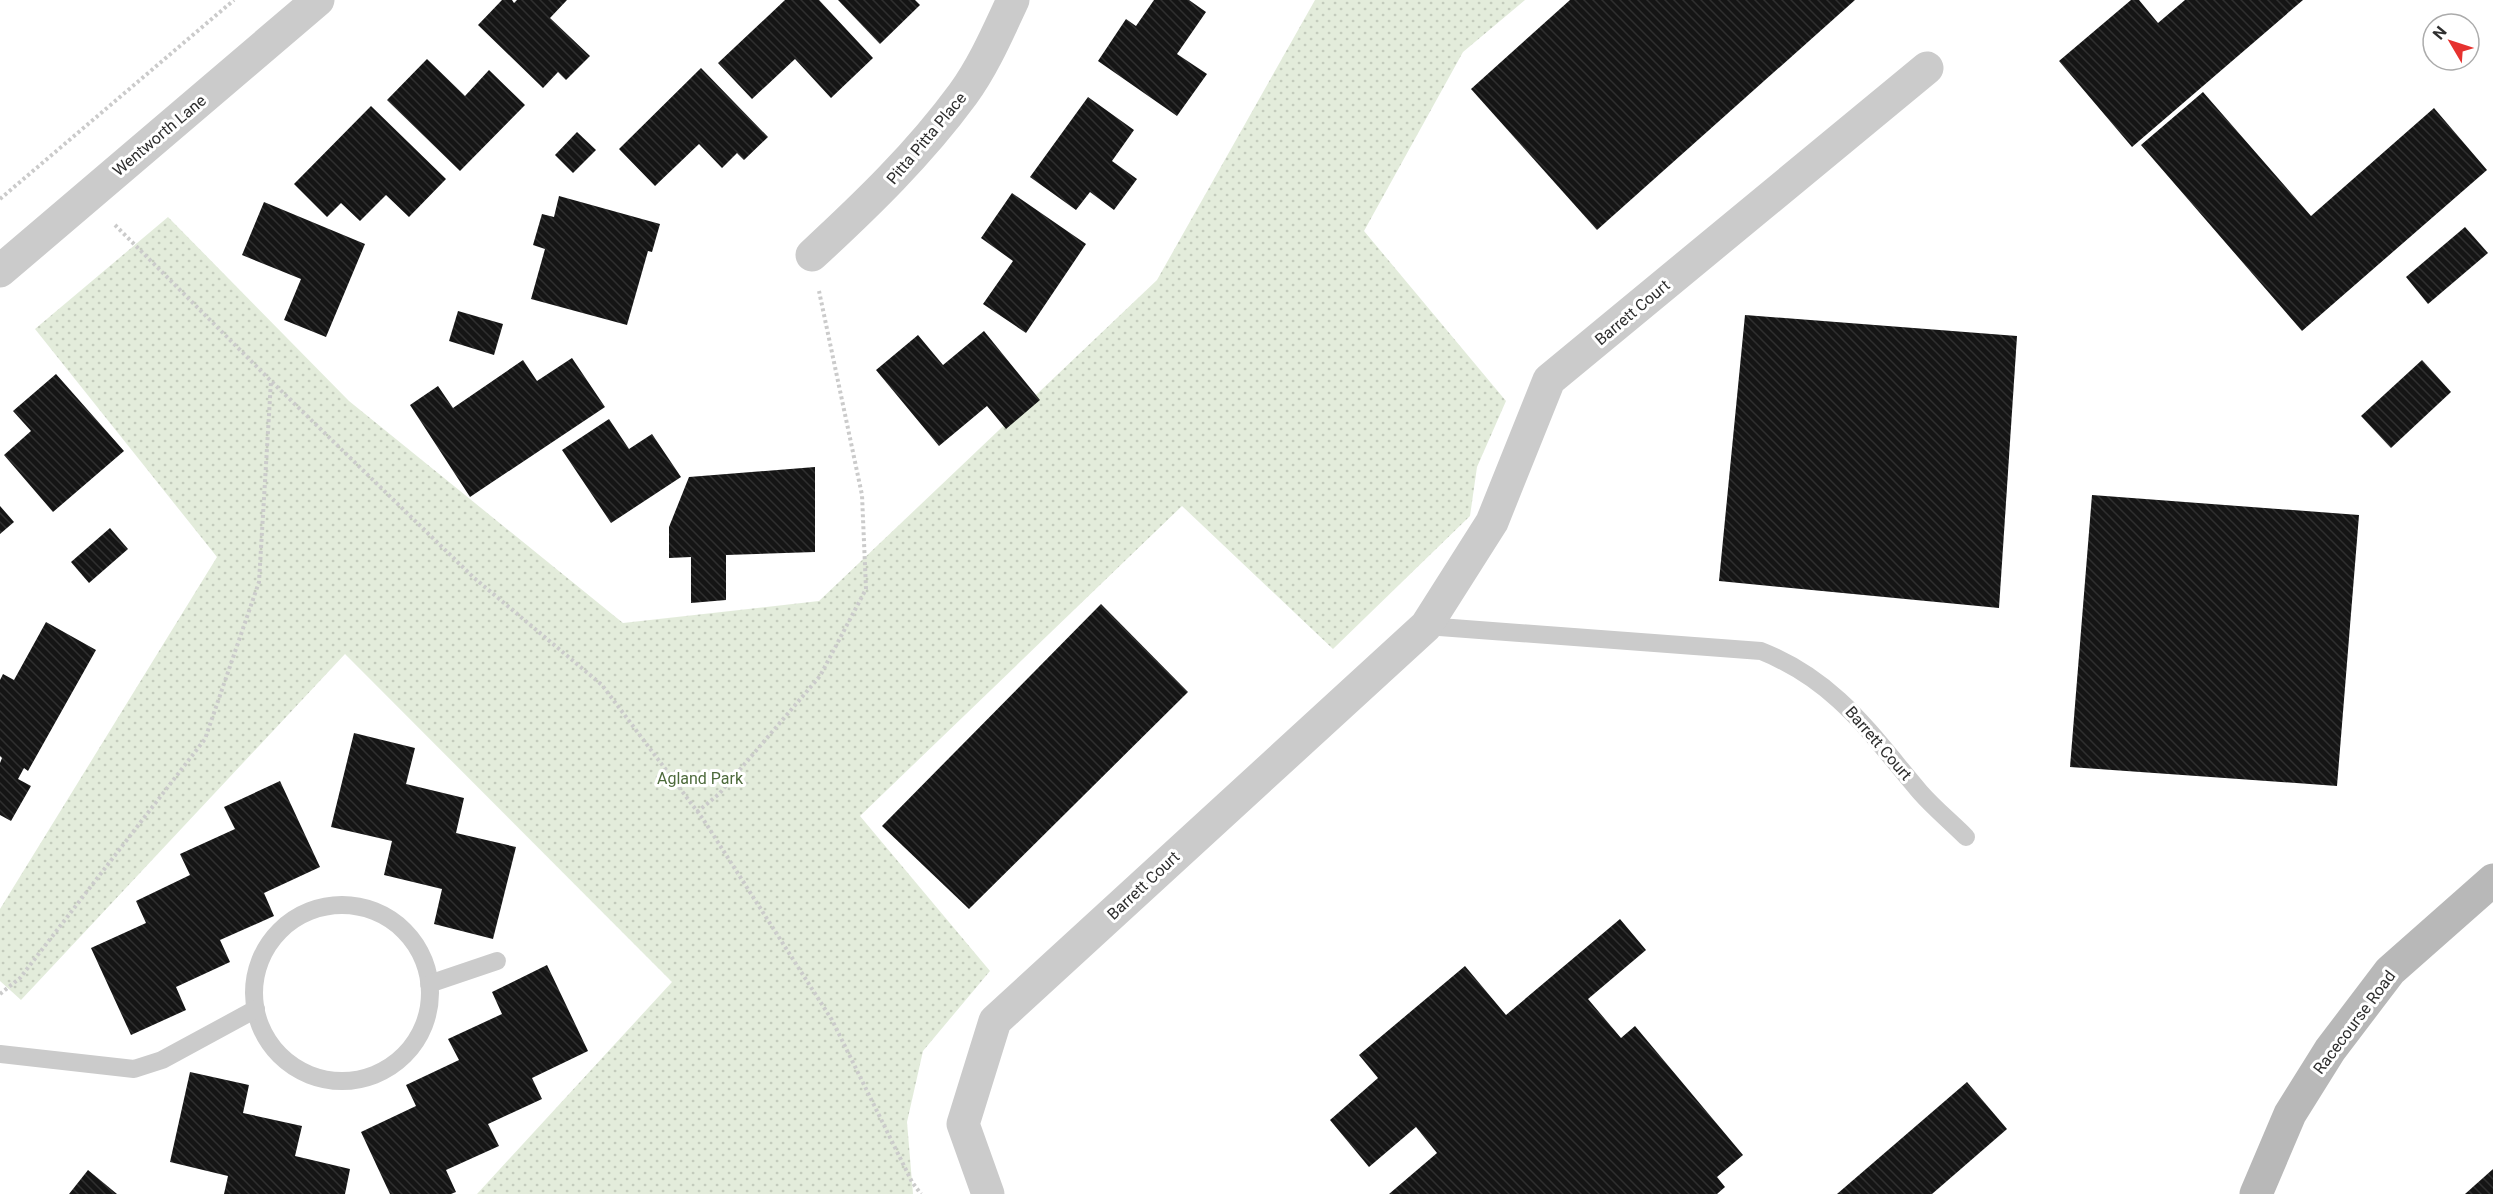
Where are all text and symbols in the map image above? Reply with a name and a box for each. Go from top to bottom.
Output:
north arrow [2421,12,2481,72]
text: N [2429,23,2451,43]
street label: Pitta Pitta Place [883,89,970,188]
street label: Wentworth Lane [109,91,210,180]
street label: Barrett Court [1591,276,1674,349]
street label: Barrett Court [1841,702,1916,784]
park label: Agland Park [657,769,744,788]
street label: Barrett Court [1103,847,1183,924]
street label: Racecourse Road [2309,967,2399,1078]

